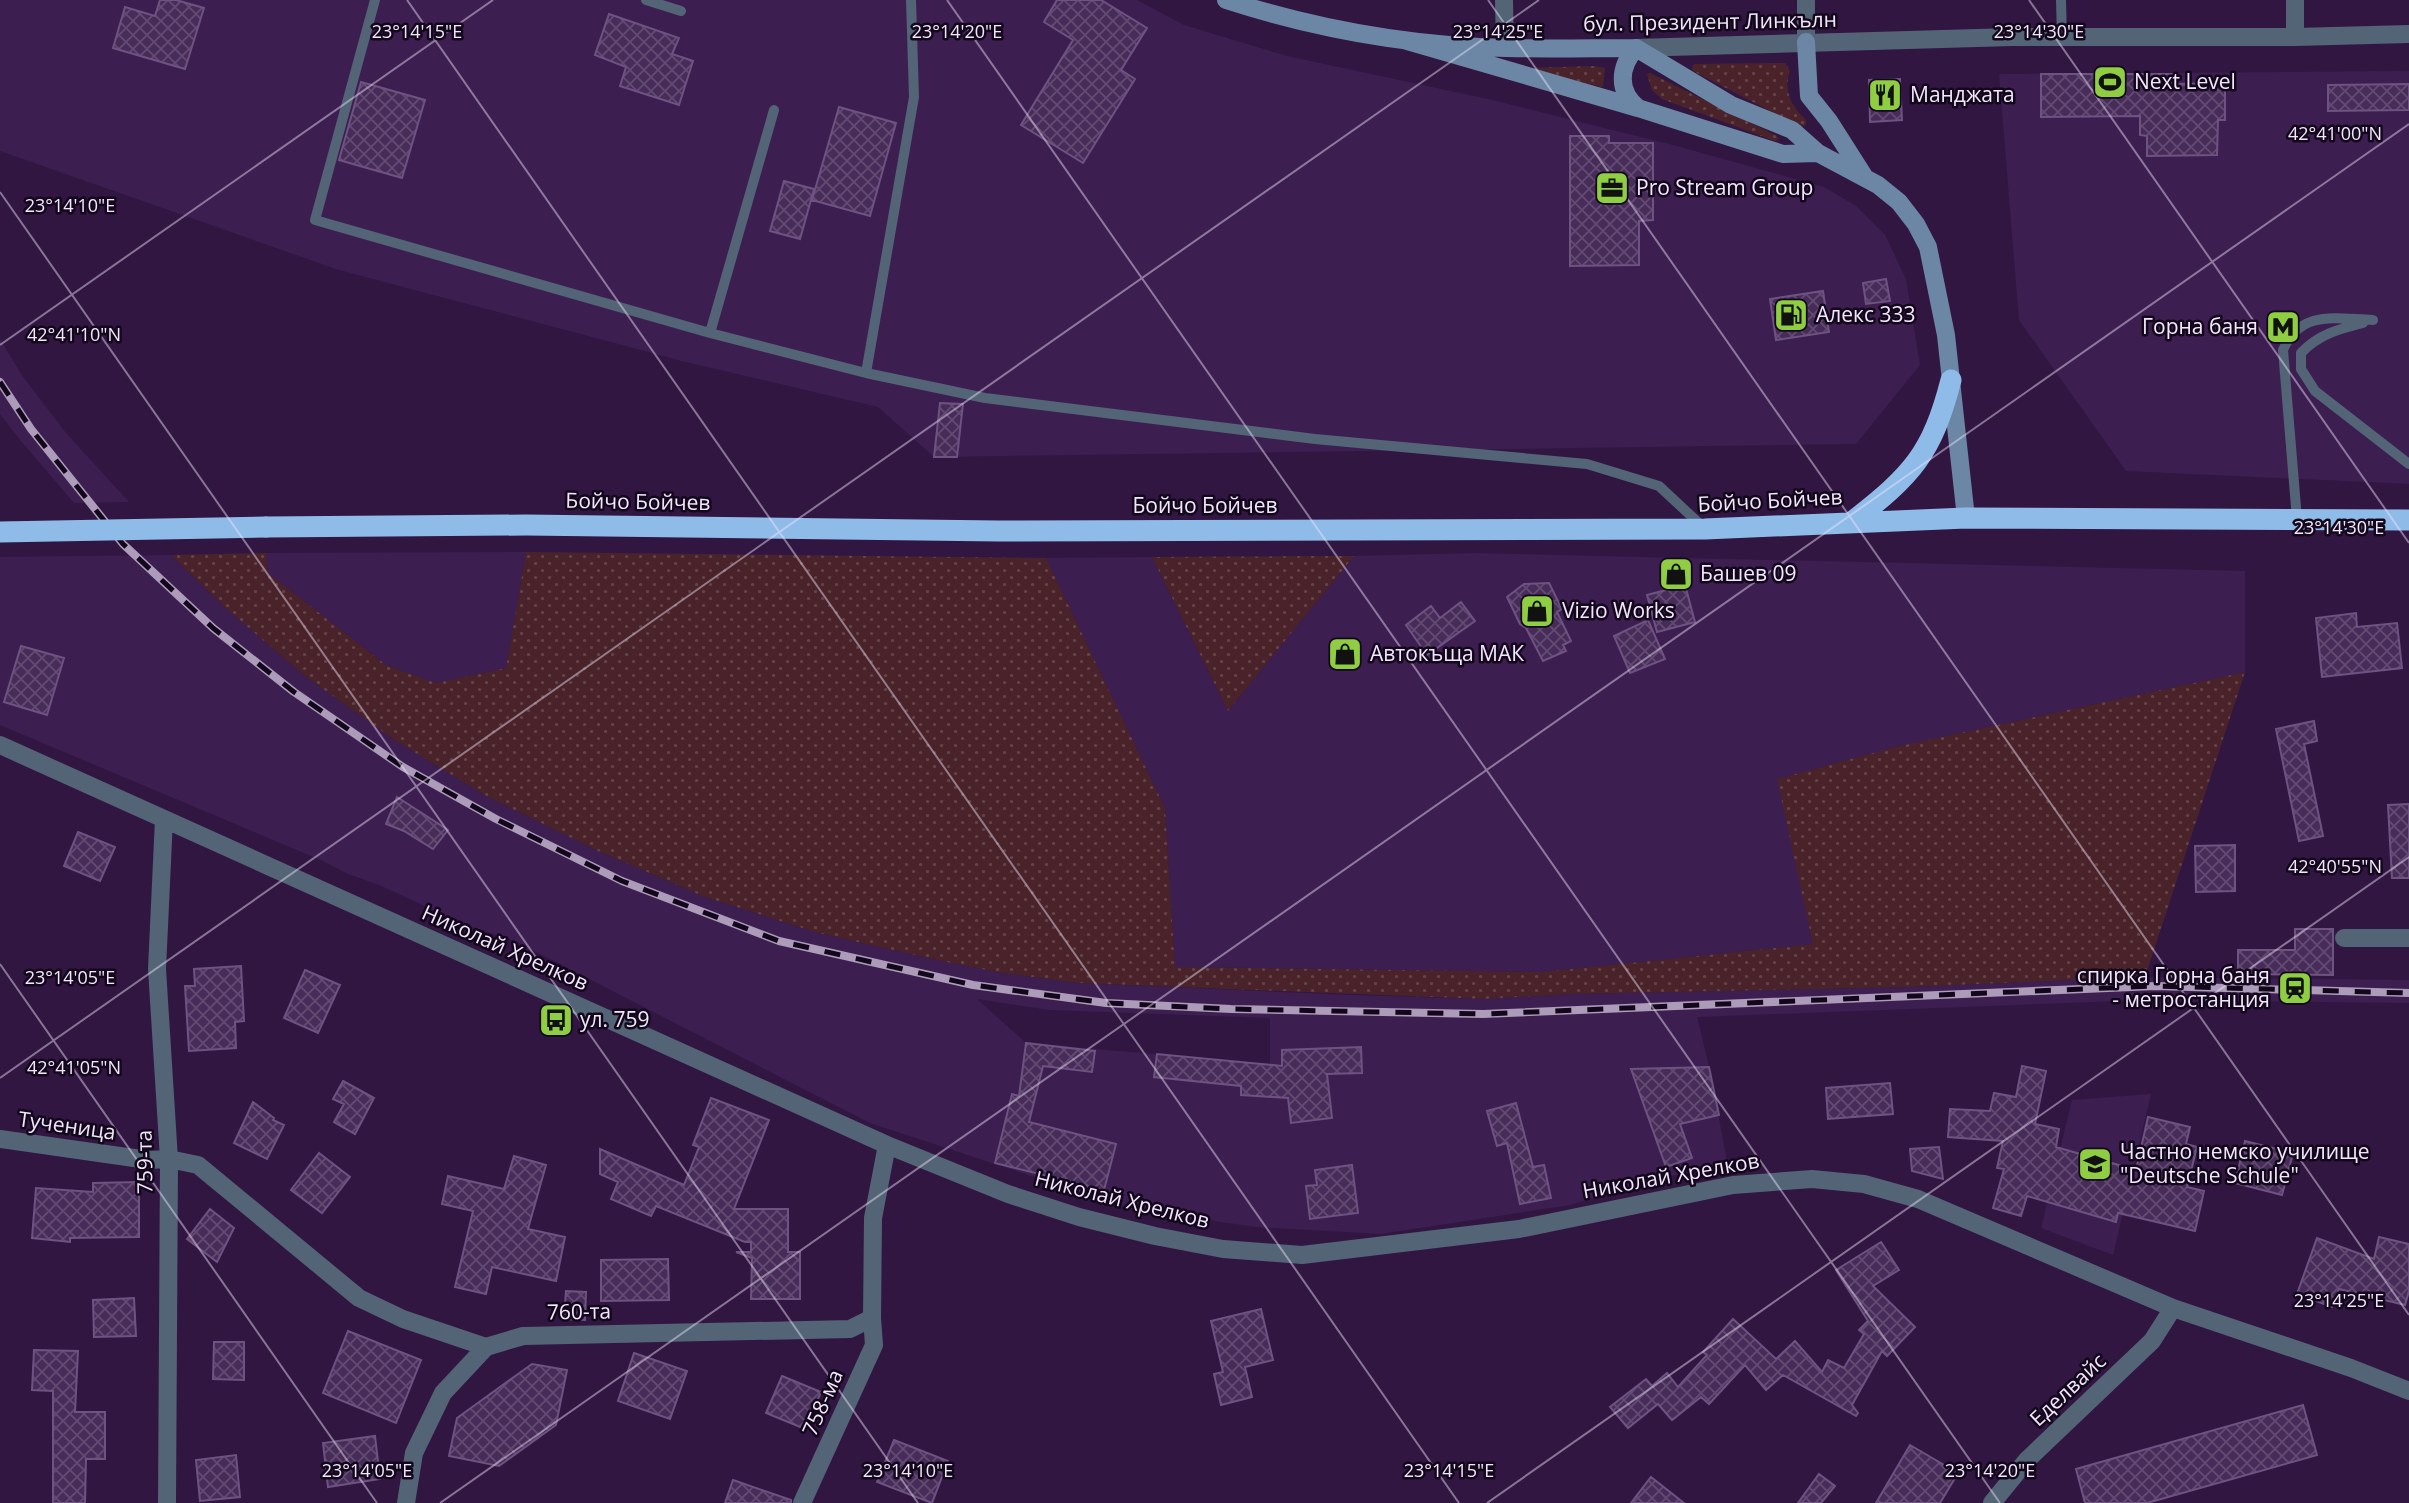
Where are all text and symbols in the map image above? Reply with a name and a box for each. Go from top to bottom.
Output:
street label: бул. Президент Линкълн [1583,5,1837,37]
text: 23°14'15"E [372,19,462,43]
text: 23°14'20"E [912,19,1002,43]
text: 23°14'25"E [1453,19,1543,43]
text: 23°14'30"E [1994,19,2084,43]
sports icon: Next Level [2091,63,2129,101]
place label: Next Level [2134,67,2236,95]
restaurant icon: Манджата [1866,76,1904,114]
place label: Манджата [1910,80,2015,108]
text: 42°41'00"N [2288,121,2382,145]
office icon: Pro Stream Group [1593,169,1631,207]
place label: Pro Stream Group [1636,173,1813,201]
text: 23°14'10"E [25,193,115,217]
fuel station icon: Алекс 333 [1772,296,1810,334]
place label: Алекс 333 [1816,300,1915,328]
metro station icon: Горна баня [2264,308,2302,346]
place label: Горна баня [2142,312,2258,340]
text: 42°41'10"N [27,322,121,346]
street label: Бойчо Бойчев [1697,482,1843,518]
street label: Бойчо Бойчев [565,486,711,516]
street label: Бойчо Бойчев [1132,491,1278,519]
text: 23°14'30"E [2294,515,2384,539]
shop icon: Башев 09 [1657,555,1695,593]
place label: Башев 09 [1700,559,1797,587]
shop icon: Vizio Works [1518,592,1556,630]
place label: Vizio Works [1562,596,1675,624]
shop icon: Автокъща МАК [1326,635,1364,673]
place label: Автокъща МАК [1370,639,1524,667]
text: 42°40'55"N [2288,854,2382,878]
street label: Николай Хрелков [418,898,593,996]
place label: спирка Горна баня - метростанция [2077,961,2270,1013]
text: 23°14'05"E [25,965,115,989]
station icon: спирка Горна баня - метростанция [2276,969,2314,1007]
bus stop icon: ул. 759 [537,1001,575,1039]
place label: ул. 759 [580,1005,650,1033]
text: 42°41'05"N [27,1055,121,1079]
street label: Тученица [17,1104,118,1146]
street label: 759-та [129,1130,159,1194]
place label: Частно немско училище "Deutsche Schule" [2120,1137,2370,1189]
school or university icon: Частно немско училище "Deutsche Schule" [2076,1145,2114,1183]
street label: Николай Хрелков [1580,1146,1761,1204]
street label: Николай Хрелков [1032,1164,1213,1234]
text: 23°14'25"E [2294,1288,2384,1312]
street label: 760-та [547,1296,611,1326]
street label: Еделвайс [2023,1347,2111,1432]
street label: 758-ма [795,1365,849,1440]
text: 23°14'05"E [322,1458,412,1482]
text: 23°14'10"E [863,1458,953,1482]
text: 23°14'15"E [1404,1458,1494,1482]
text: 23°14'20"E [1945,1458,2035,1482]

